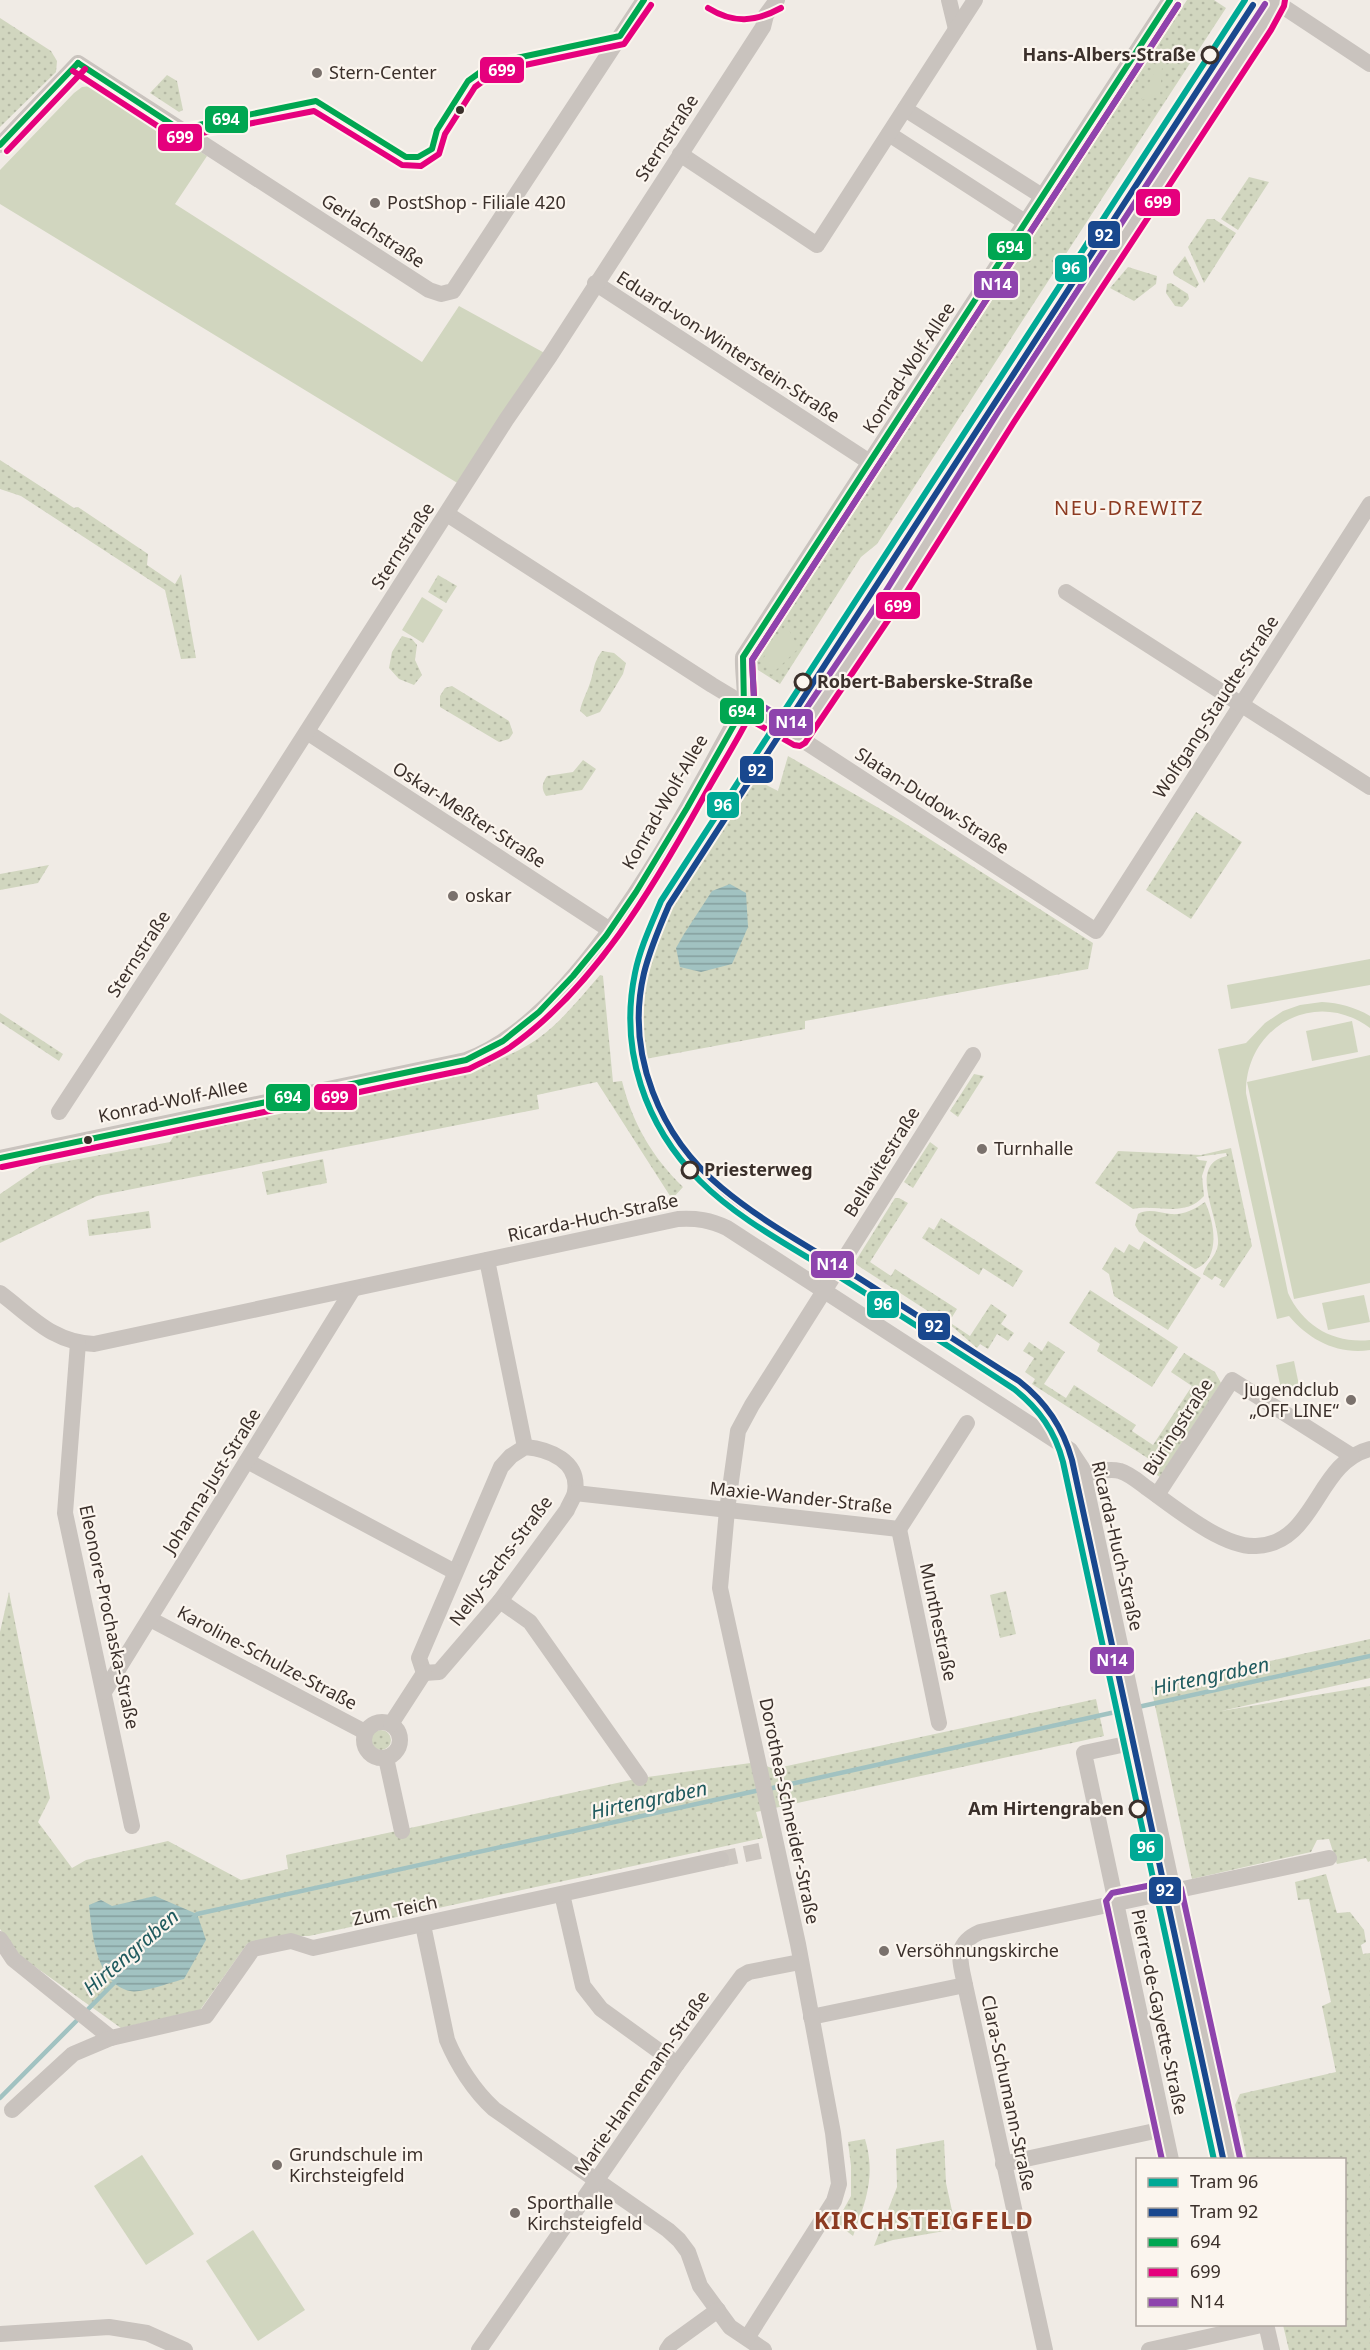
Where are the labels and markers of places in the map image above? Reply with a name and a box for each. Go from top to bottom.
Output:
place label: Hans-Albers-Straße [1023,42,1196,66]
marker: Hans-Albers-Straße [1201,46,1219,64]
place label: Stern-Center [329,60,437,84]
marker: Stern-Center [310,66,324,80]
unlabelled marker [454,104,466,116]
place label: PostShop - Filiale 420 [387,190,566,214]
marker: PostShop - Filiale 420 [368,196,382,210]
place label: Robert-Baberske-Straße [817,669,1033,693]
marker: Robert-Baberske-Straße [794,673,812,691]
place label: oskar [465,883,512,907]
marker: oskar [446,889,460,903]
unlabelled marker [82,1134,94,1146]
place label: Turnhalle [994,1136,1073,1160]
marker: Turnhalle [975,1142,989,1156]
place label: Priesterweg [704,1157,813,1181]
marker: Priesterweg [681,1161,699,1179]
place label: Jugendclub „OFF LINE“ [1242,1377,1340,1422]
marker: Jugendclub „OFF LINE“ [1344,1393,1358,1407]
place label: Am Hirtengraben [968,1796,1124,1820]
marker: Am Hirtengraben [1129,1800,1147,1818]
place label: Versöhnungskirche [896,1938,1059,1962]
marker: Versöhnungskirche [877,1944,891,1958]
place label: Grundschule im Kirchsteigfeld [289,2142,423,2187]
marker: Grundschule im Kirchsteigfeld [270,2158,284,2172]
place label: Sporthalle Kirchsteigfeld [527,2190,643,2235]
marker: Sporthalle Kirchsteigfeld [508,2206,522,2220]

